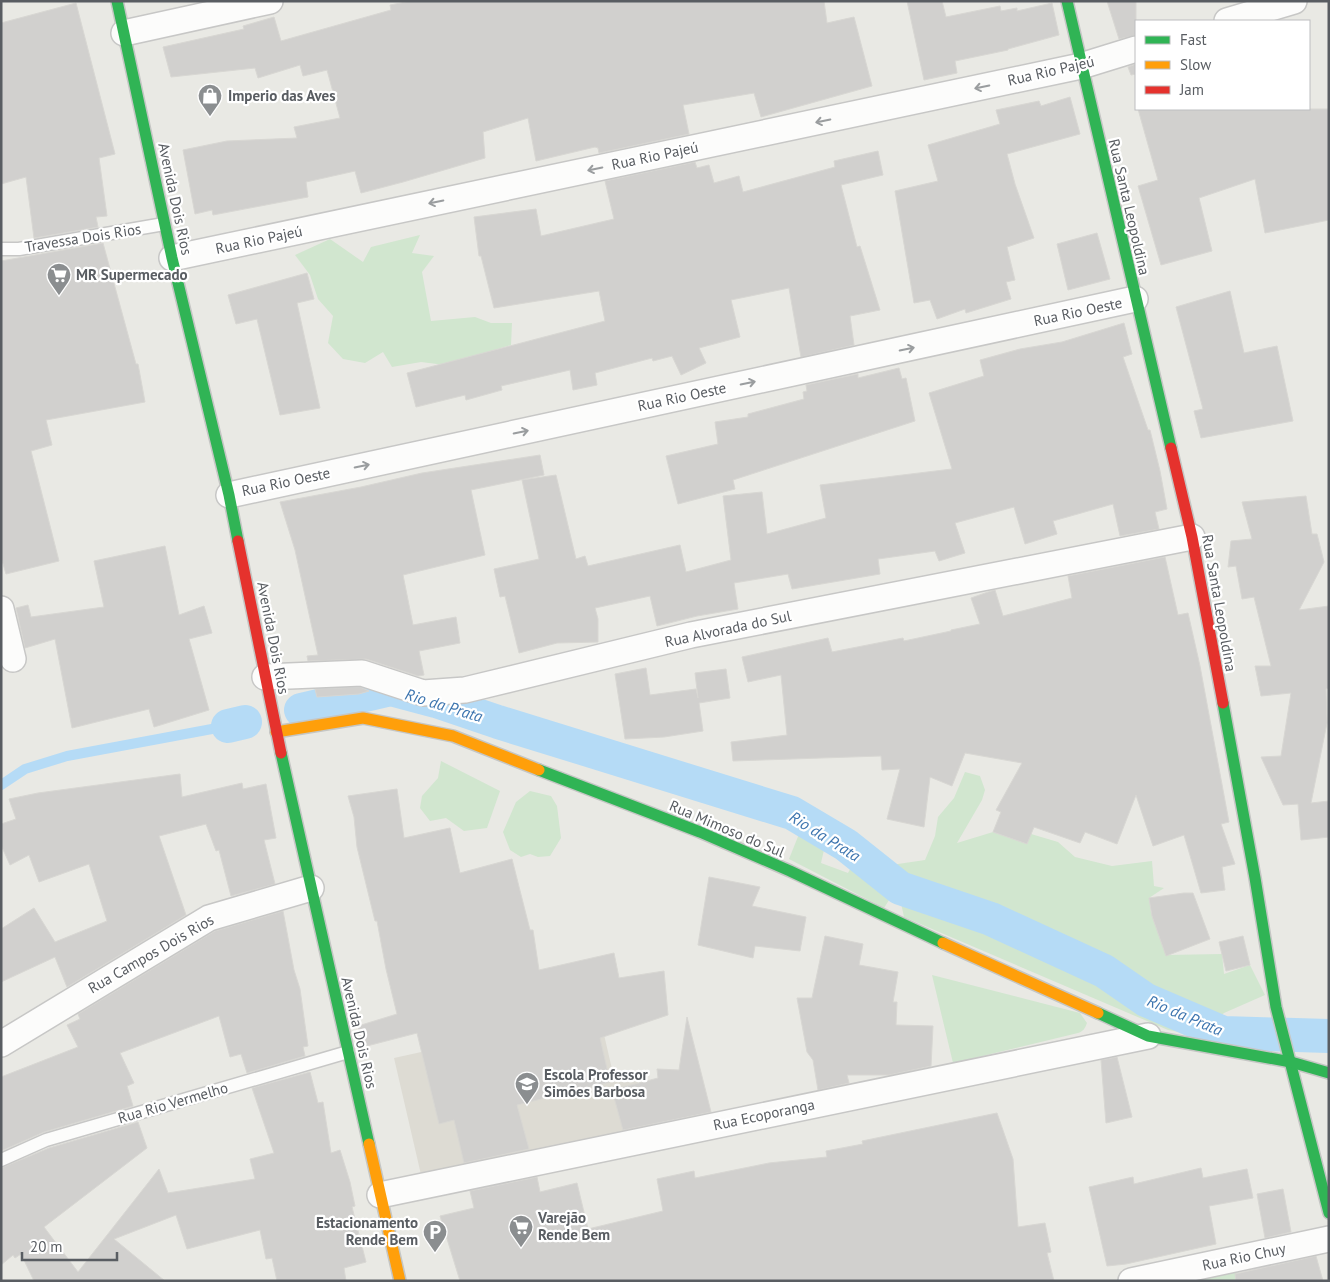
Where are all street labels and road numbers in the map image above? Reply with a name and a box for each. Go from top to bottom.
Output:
street label: Rua Rio Pajeú [1006,51,1096,90]
street label: Rua Rio Pajeú [610,137,700,174]
street label: Rua Santa Leopoldina [1105,137,1154,277]
street label: Avenida Dois Rios [154,141,197,257]
street label: Travessa Dois Rios [23,219,142,256]
street label: Rua Rio Pajeú [214,221,304,258]
street label: Rua Rio Oeste [1032,293,1124,330]
street label: Rua Rio Oeste [636,378,728,415]
street label: Rua Rio Oeste [240,463,332,500]
street label: Rua Santa Leopoldina [1198,533,1241,673]
street label: Avenida Dois Rios [253,580,294,696]
street label: Rua Alvorada do Sul [663,606,793,651]
street label: Rua Mimoso do Sul [667,796,788,862]
street label: Rua Campos Dois Rios [84,910,217,997]
street label: Avenida Dois Rios [337,975,382,1091]
street label: Rua Rio Vermelho [116,1078,230,1127]
street label: Rua Ecoporanga [711,1094,816,1135]
street label: Rua Rio Chuy [1200,1238,1288,1275]

